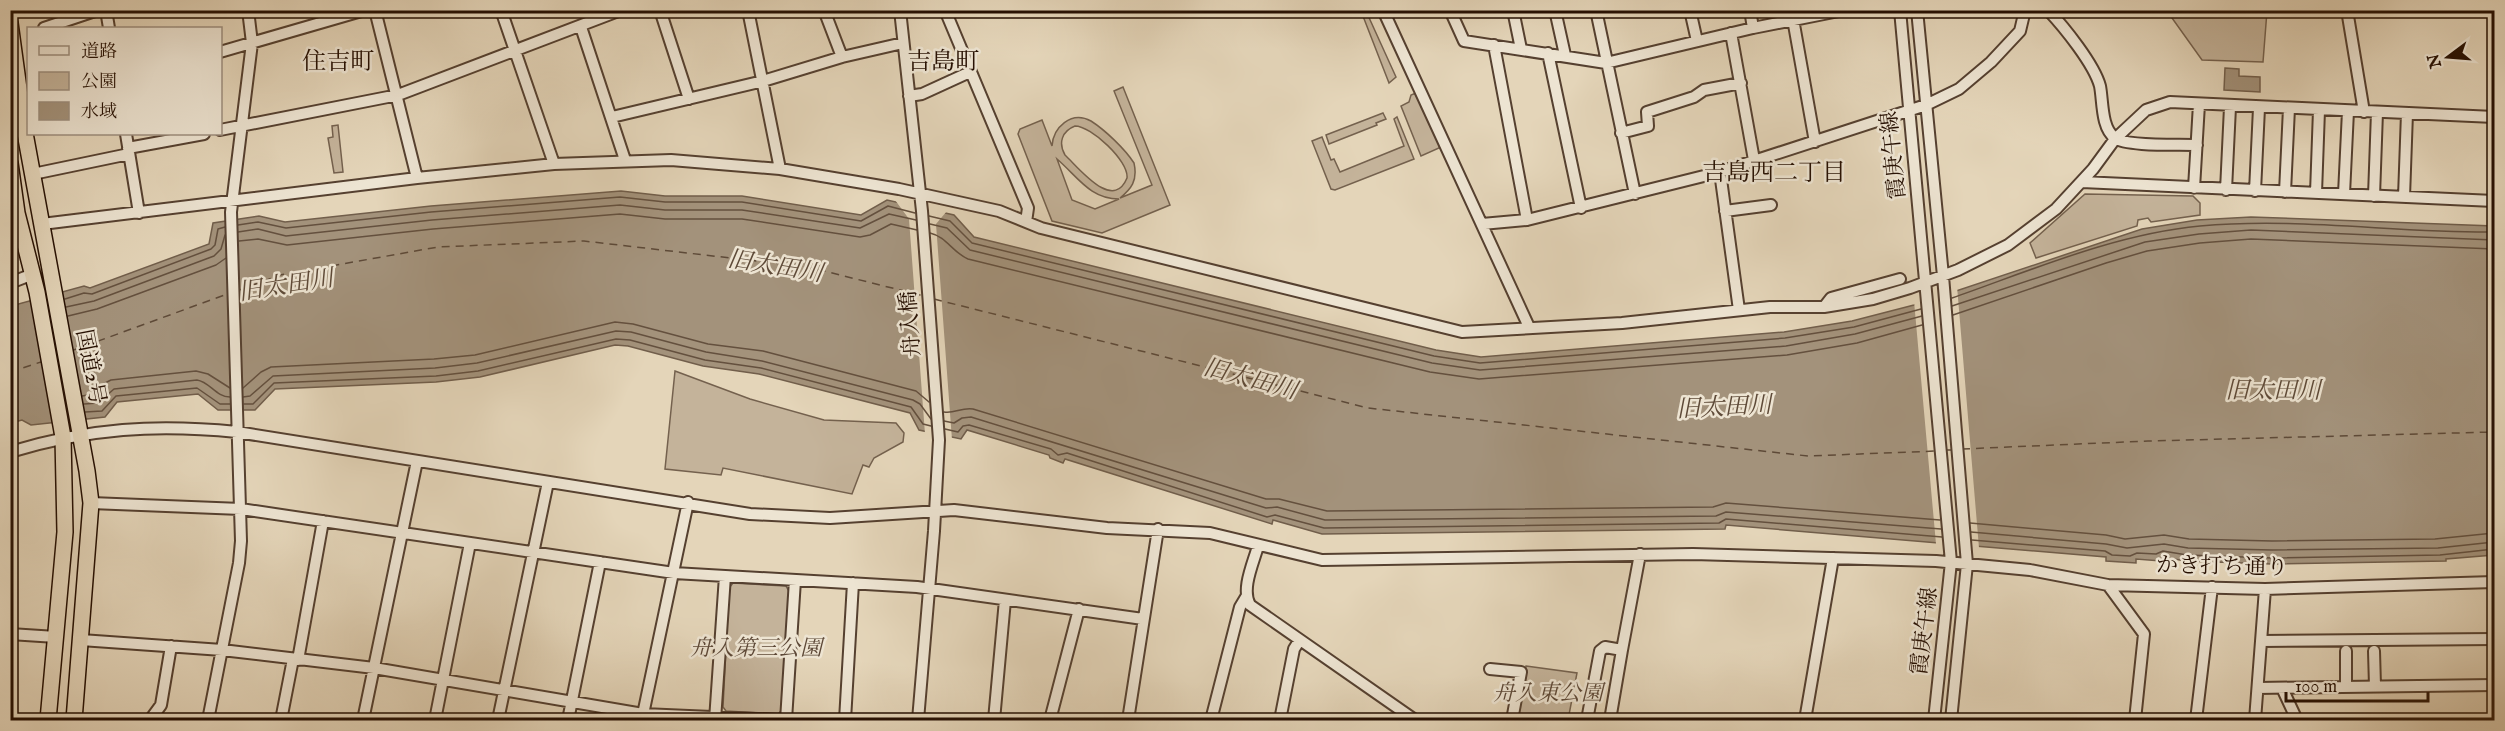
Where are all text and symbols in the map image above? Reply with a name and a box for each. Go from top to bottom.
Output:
legend [27,27,222,135]
north arrow [2418,27,2478,87]
text: 道路 [81,41,117,64]
district label: 住吉町 [302,47,374,78]
district label: 吉島町 [907,47,979,78]
text: N [2424,51,2447,71]
text: 公園 [81,71,117,94]
text: 水域 [81,101,117,124]
street label: 霞庚午線 [1875,110,1913,200]
district label: 吉島西二丁目 [1702,158,1846,189]
water label: 旧太田川 [725,244,828,290]
water label: 旧太田川 [236,263,339,309]
street label: 舟入橋 [895,290,927,358]
street label: 国道2号 [69,327,111,407]
water label: 旧太田川 [1200,353,1303,408]
water label: 旧太田川 [2225,376,2324,407]
water label: 旧太田川 [1675,390,1776,426]
street label: かき打ち通り [2156,552,2288,582]
street label: 霞庚午線 [1906,586,1944,676]
park label: 舟入第三公園 [690,635,825,663]
scale bar [2286,665,2428,703]
text: 100 m [2295,676,2337,699]
park label: 舟入東公園 [1493,680,1606,708]

